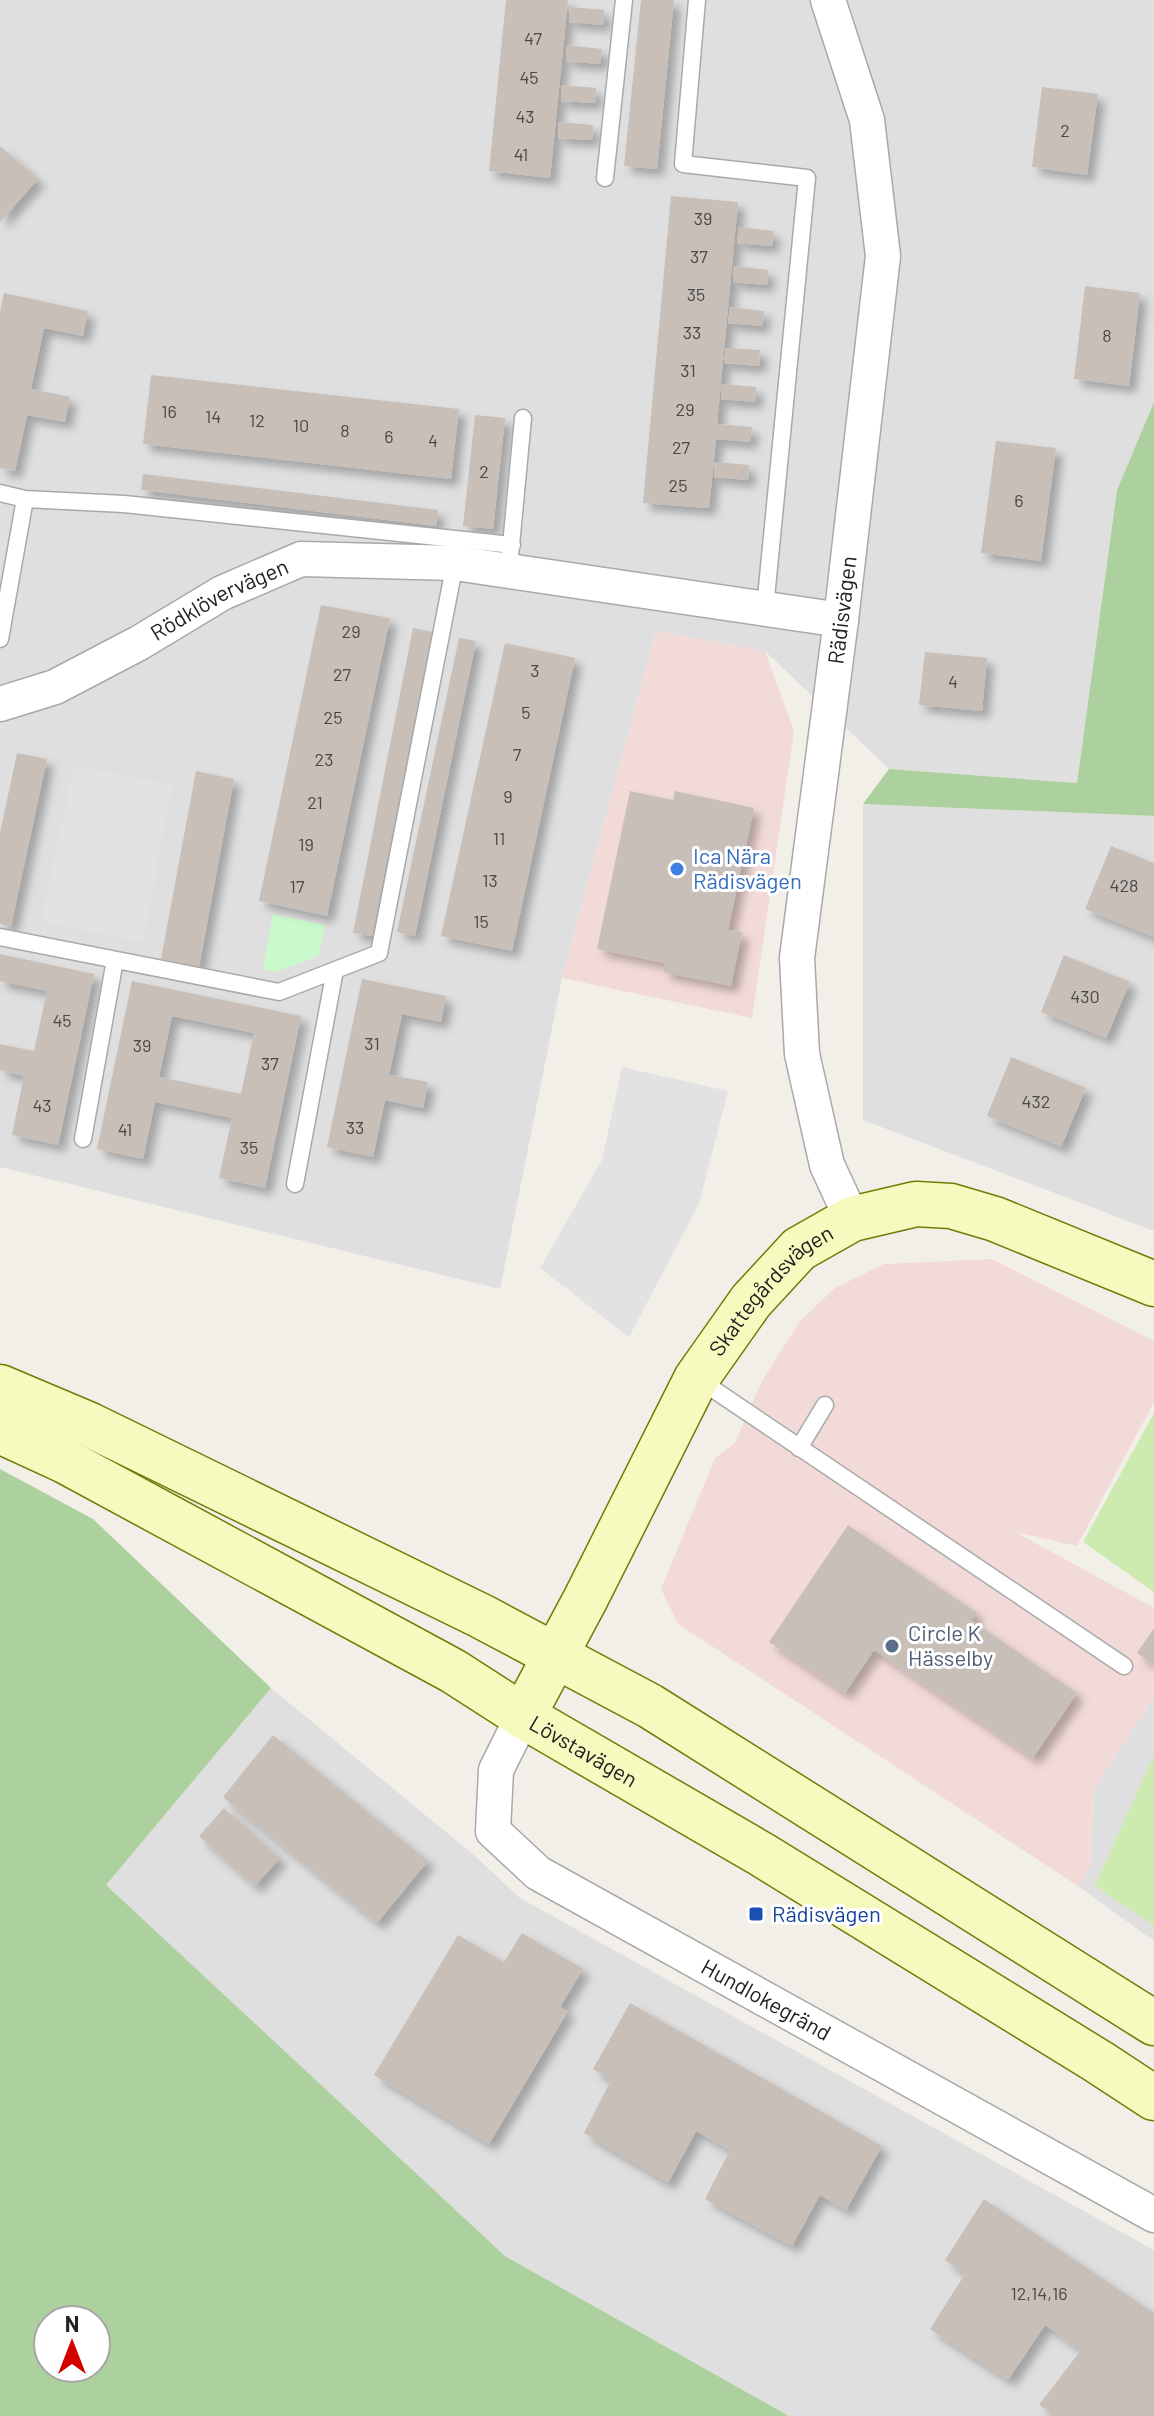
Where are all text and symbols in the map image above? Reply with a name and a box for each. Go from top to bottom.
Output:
house number: 47 [524,27,542,49]
house number: 45 [519,66,539,88]
house number: 43 [515,105,535,127]
house number: 2 [1060,119,1070,141]
house number: 41 [514,143,528,165]
house number: 39 [694,207,712,229]
house number: 37 [690,245,708,267]
house number: 35 [687,283,705,305]
house number: 33 [683,321,701,343]
house number: 8 [1102,324,1112,346]
house number: 31 [680,359,696,381]
house number: 29 [675,398,695,420]
house number: 16 [161,400,177,422]
house number: 14 [205,405,221,427]
house number: 12 [249,409,265,431]
house number: 10 [293,414,309,436]
house number: 8 [340,419,350,441]
house number: 6 [384,425,394,447]
house number: 4 [428,429,438,451]
house number: 27 [672,436,691,458]
house number: 2 [479,460,489,482]
house number: 25 [669,474,687,496]
house number: 6 [1014,489,1024,511]
street label: Rödklövervägen [145,552,292,645]
street label: Rädisvägen [821,554,861,665]
house number: 29 [341,620,361,642]
house number: 3 [530,659,540,681]
house number: 27 [333,663,352,685]
house number: 4 [948,670,958,692]
house number: 5 [521,701,531,723]
house number: 25 [324,706,342,728]
house number: 7 [513,743,522,765]
house number: 23 [315,748,333,770]
house number: 9 [503,785,513,807]
house number: 21 [307,791,323,813]
house number: 11 [493,827,505,849]
house number: 19 [298,833,314,855]
place label: Ica Nära Rädisvägen [693,842,802,893]
marker: Ica Nära Rädisvägen [668,860,686,878]
house number: 13 [482,869,498,891]
house number: 428 [1110,874,1138,896]
house number: 17 [290,875,305,897]
house number: 15 [473,910,489,932]
house number: 430 [1070,985,1100,1007]
house number: 45 [52,1009,72,1031]
house number: 31 [364,1032,380,1054]
house number: 39 [133,1034,151,1056]
house number: 37 [261,1052,279,1074]
house number: 432 [1022,1090,1050,1112]
house number: 43 [32,1094,52,1116]
house number: 33 [346,1116,364,1138]
house number: 41 [118,1118,132,1140]
house number: 35 [240,1136,258,1158]
street label: Skattegårdsvägen [703,1219,837,1360]
place label: Circle K Hässelby [908,1619,993,1670]
marker: Circle K Hässelby [883,1637,901,1655]
street label: Lövstavägen [526,1709,643,1792]
place label: Rädisvägen [772,1900,881,1926]
marker: Rädisvägen [747,1905,765,1923]
street label: Hundlokegränd [697,1952,836,2045]
house number: 12,14,16 [1010,2282,1068,2304]
north arrow [32,2304,112,2384]
text: N [65,2310,79,2336]

